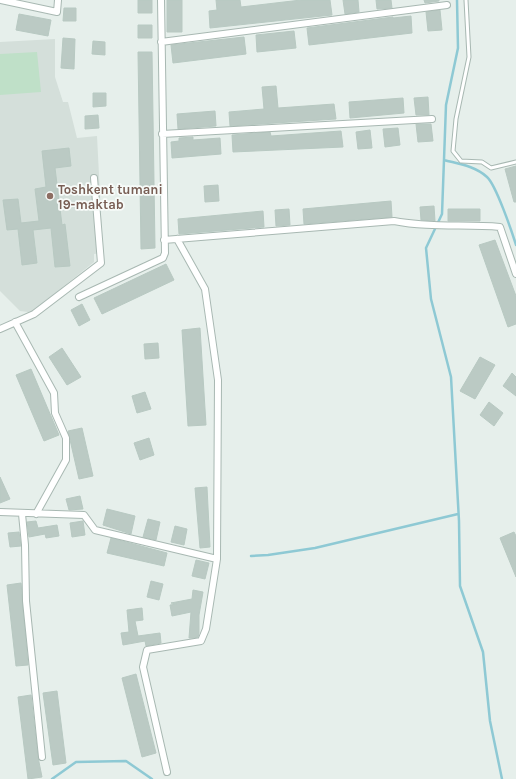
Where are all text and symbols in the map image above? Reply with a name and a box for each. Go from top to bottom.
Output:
place label: Toshkent tumani 19-maktab [58,182,163,212]
marker: Toshkent tumani 19-maktab [45,191,55,201]

